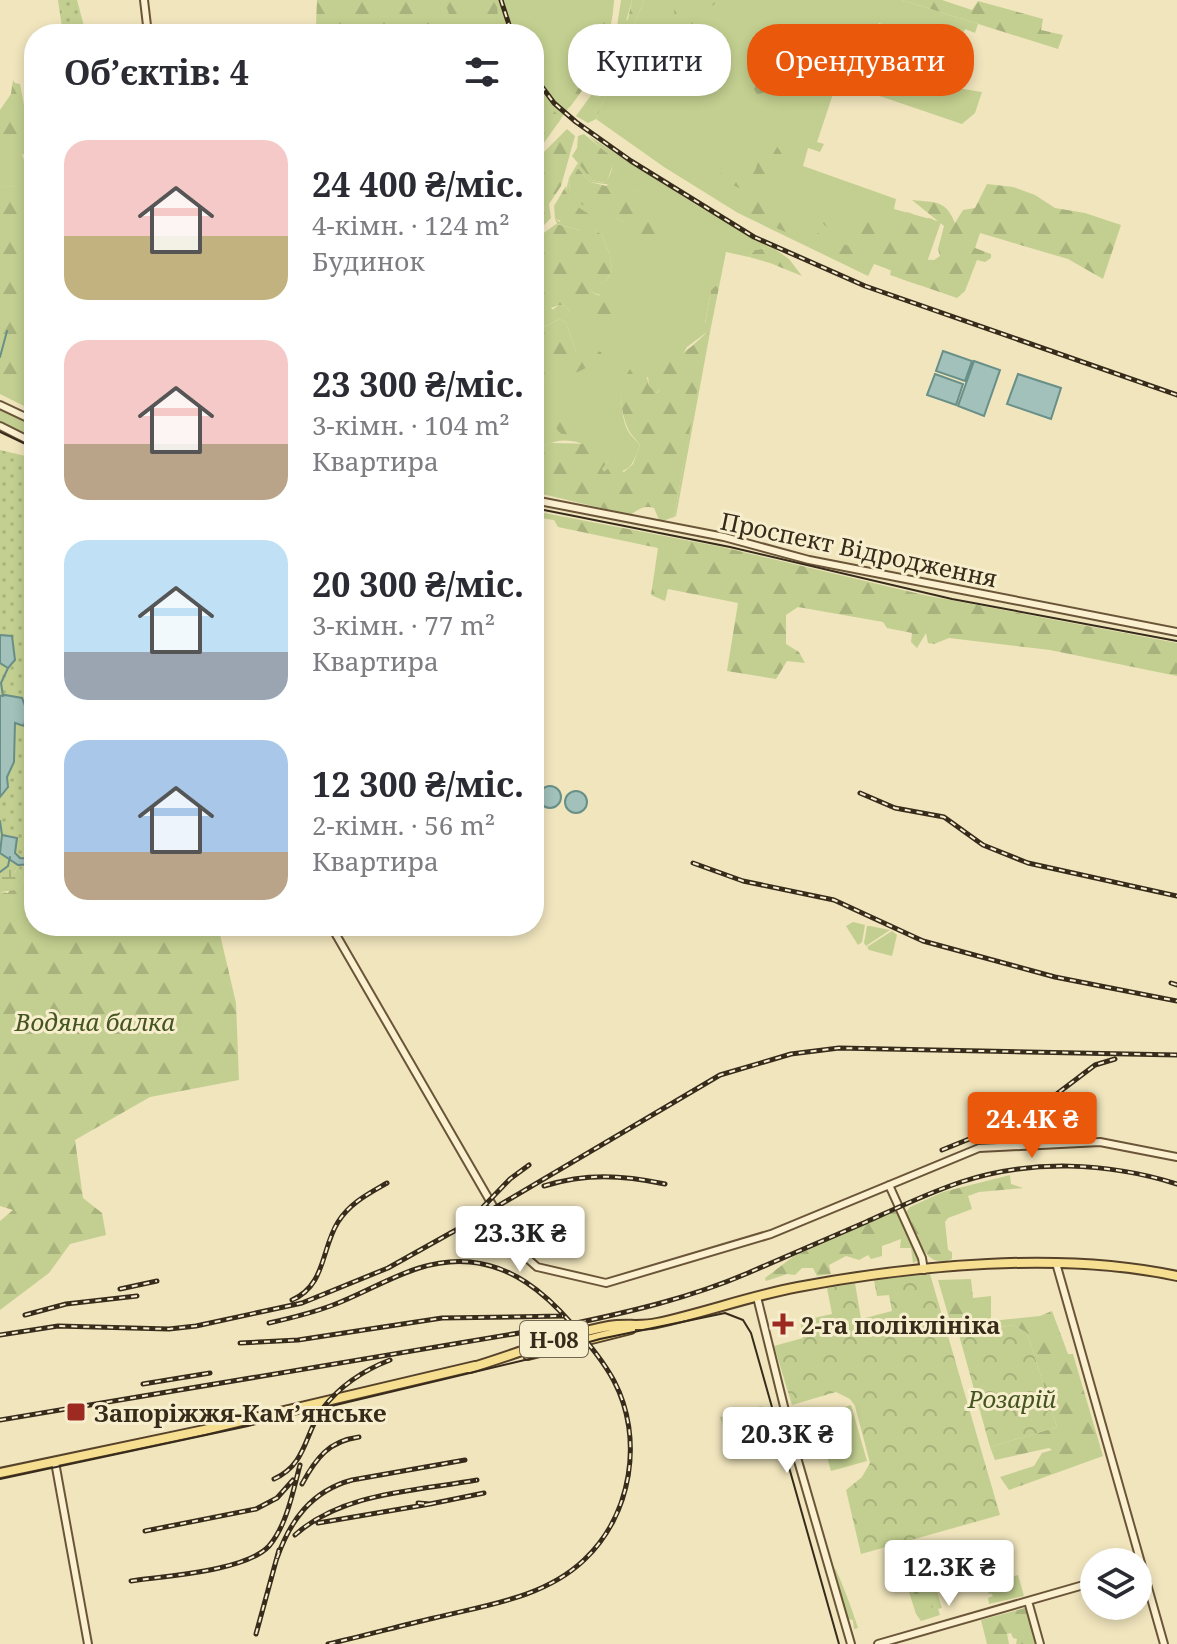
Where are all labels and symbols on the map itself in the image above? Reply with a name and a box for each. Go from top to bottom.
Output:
street label: Проспект Відродження [718,504,1000,594]
park label: Водяна балка [14,1005,176,1038]
pin: 24.4K ₴ [958,1092,1106,1160]
pin: 23.3K ₴ [446,1206,594,1274]
place label: 2-га поліклініка [801,1308,1001,1341]
marker: 2-га поліклініка [772,1313,794,1335]
road number: Н-08 [520,1321,588,1357]
park label: Розарій [967,1382,1056,1415]
place label: Запоріжжя-Кам’янське [94,1396,386,1429]
marker: Запоріжжя-Кам’янське [65,1401,87,1423]
pin: 20.3K ₴ [713,1407,861,1475]
pin: 12.3K ₴ [875,1540,1023,1608]

